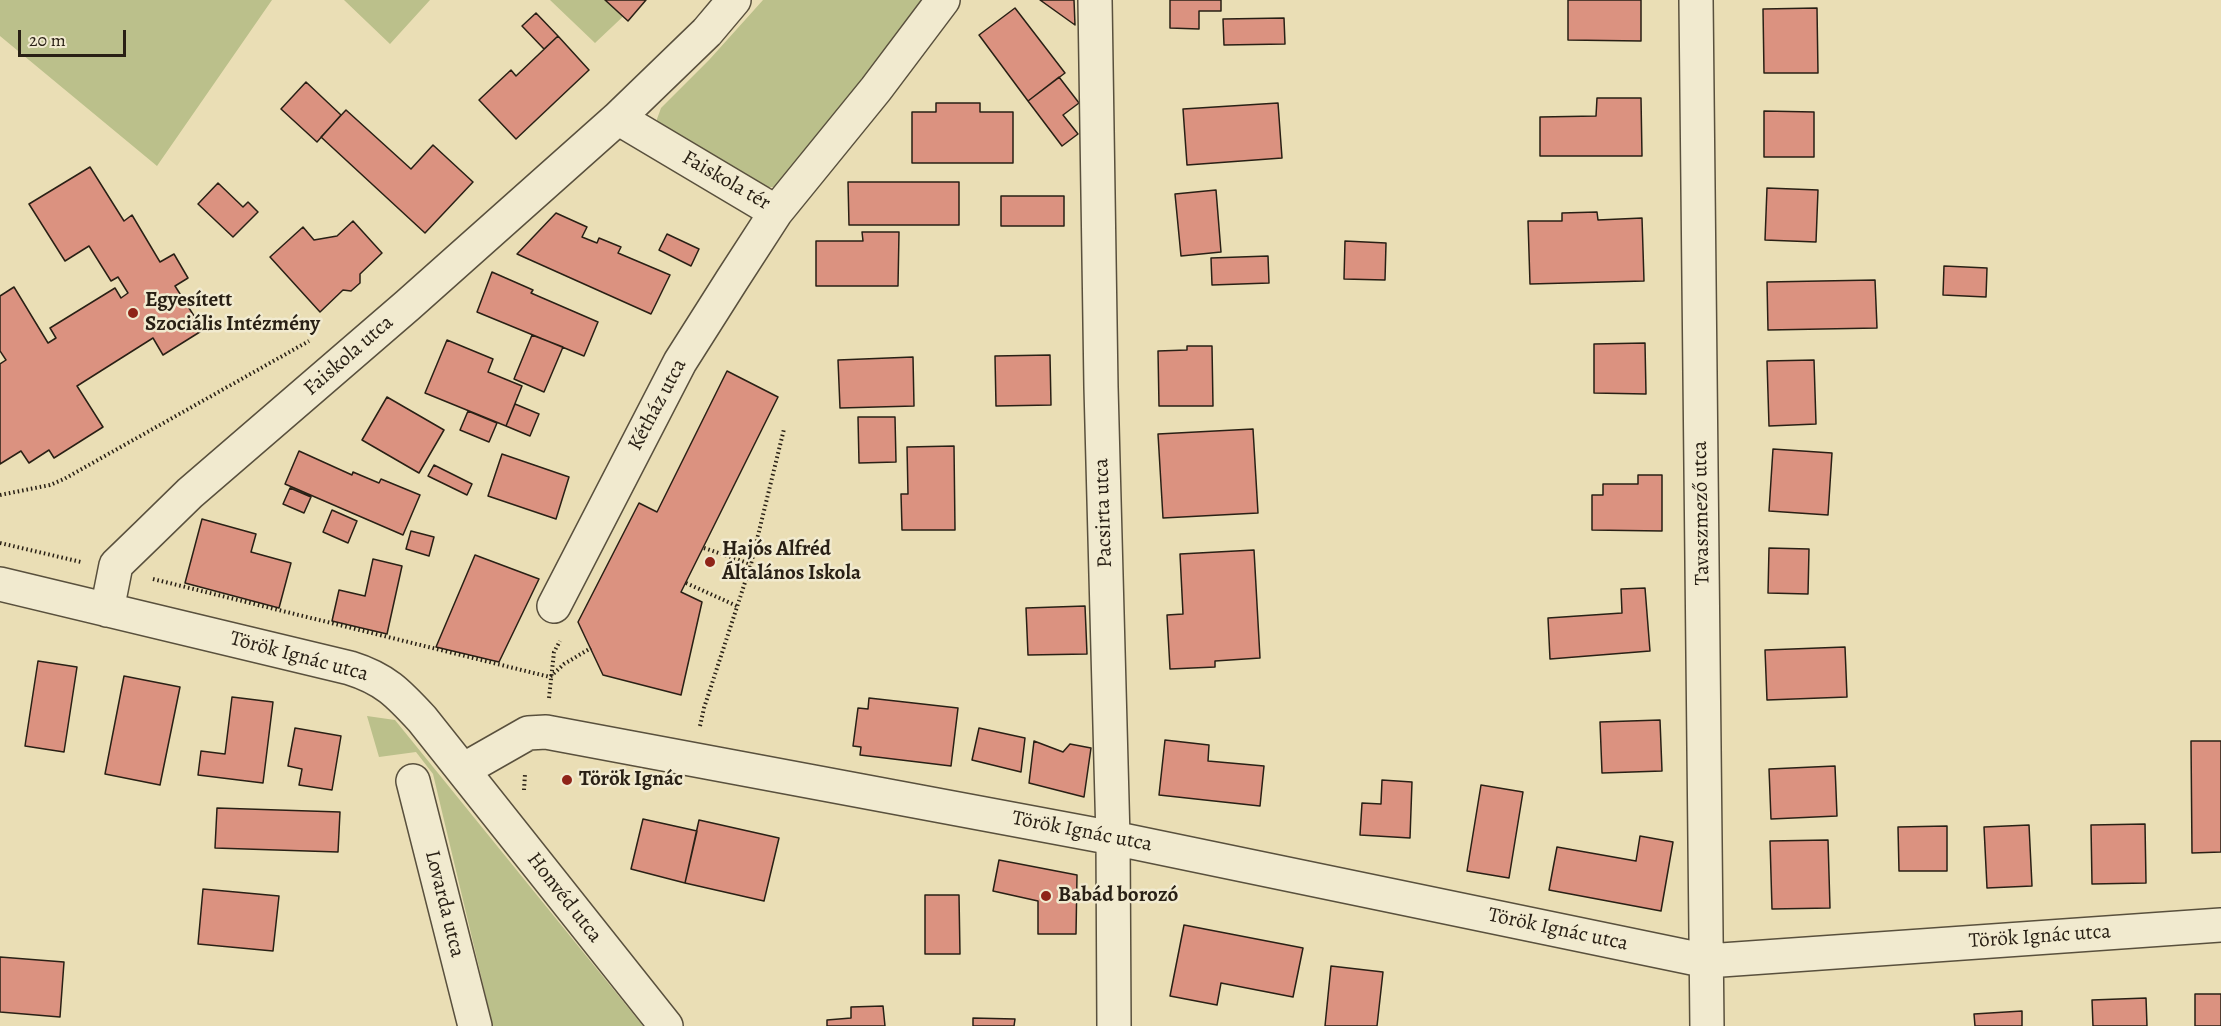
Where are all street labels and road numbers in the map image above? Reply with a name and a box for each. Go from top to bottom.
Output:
street label: Faiskola tér [677,146,775,216]
street label: Faiskola utca [299,310,399,402]
street label: Kétház utca [623,355,693,455]
street label: Tavaszmező utca [1688,440,1716,586]
street label: Pacsirta utca [1089,458,1119,568]
street label: Török Ignác utca [227,626,371,688]
street label: Török Ignác utca [1010,806,1154,858]
street label: Lovarda utca [419,848,469,960]
street label: Honvéd utca [521,848,607,948]
street label: Török Ignác utca [1486,903,1630,957]
street label: Török Ignác utca [1968,919,2112,955]

